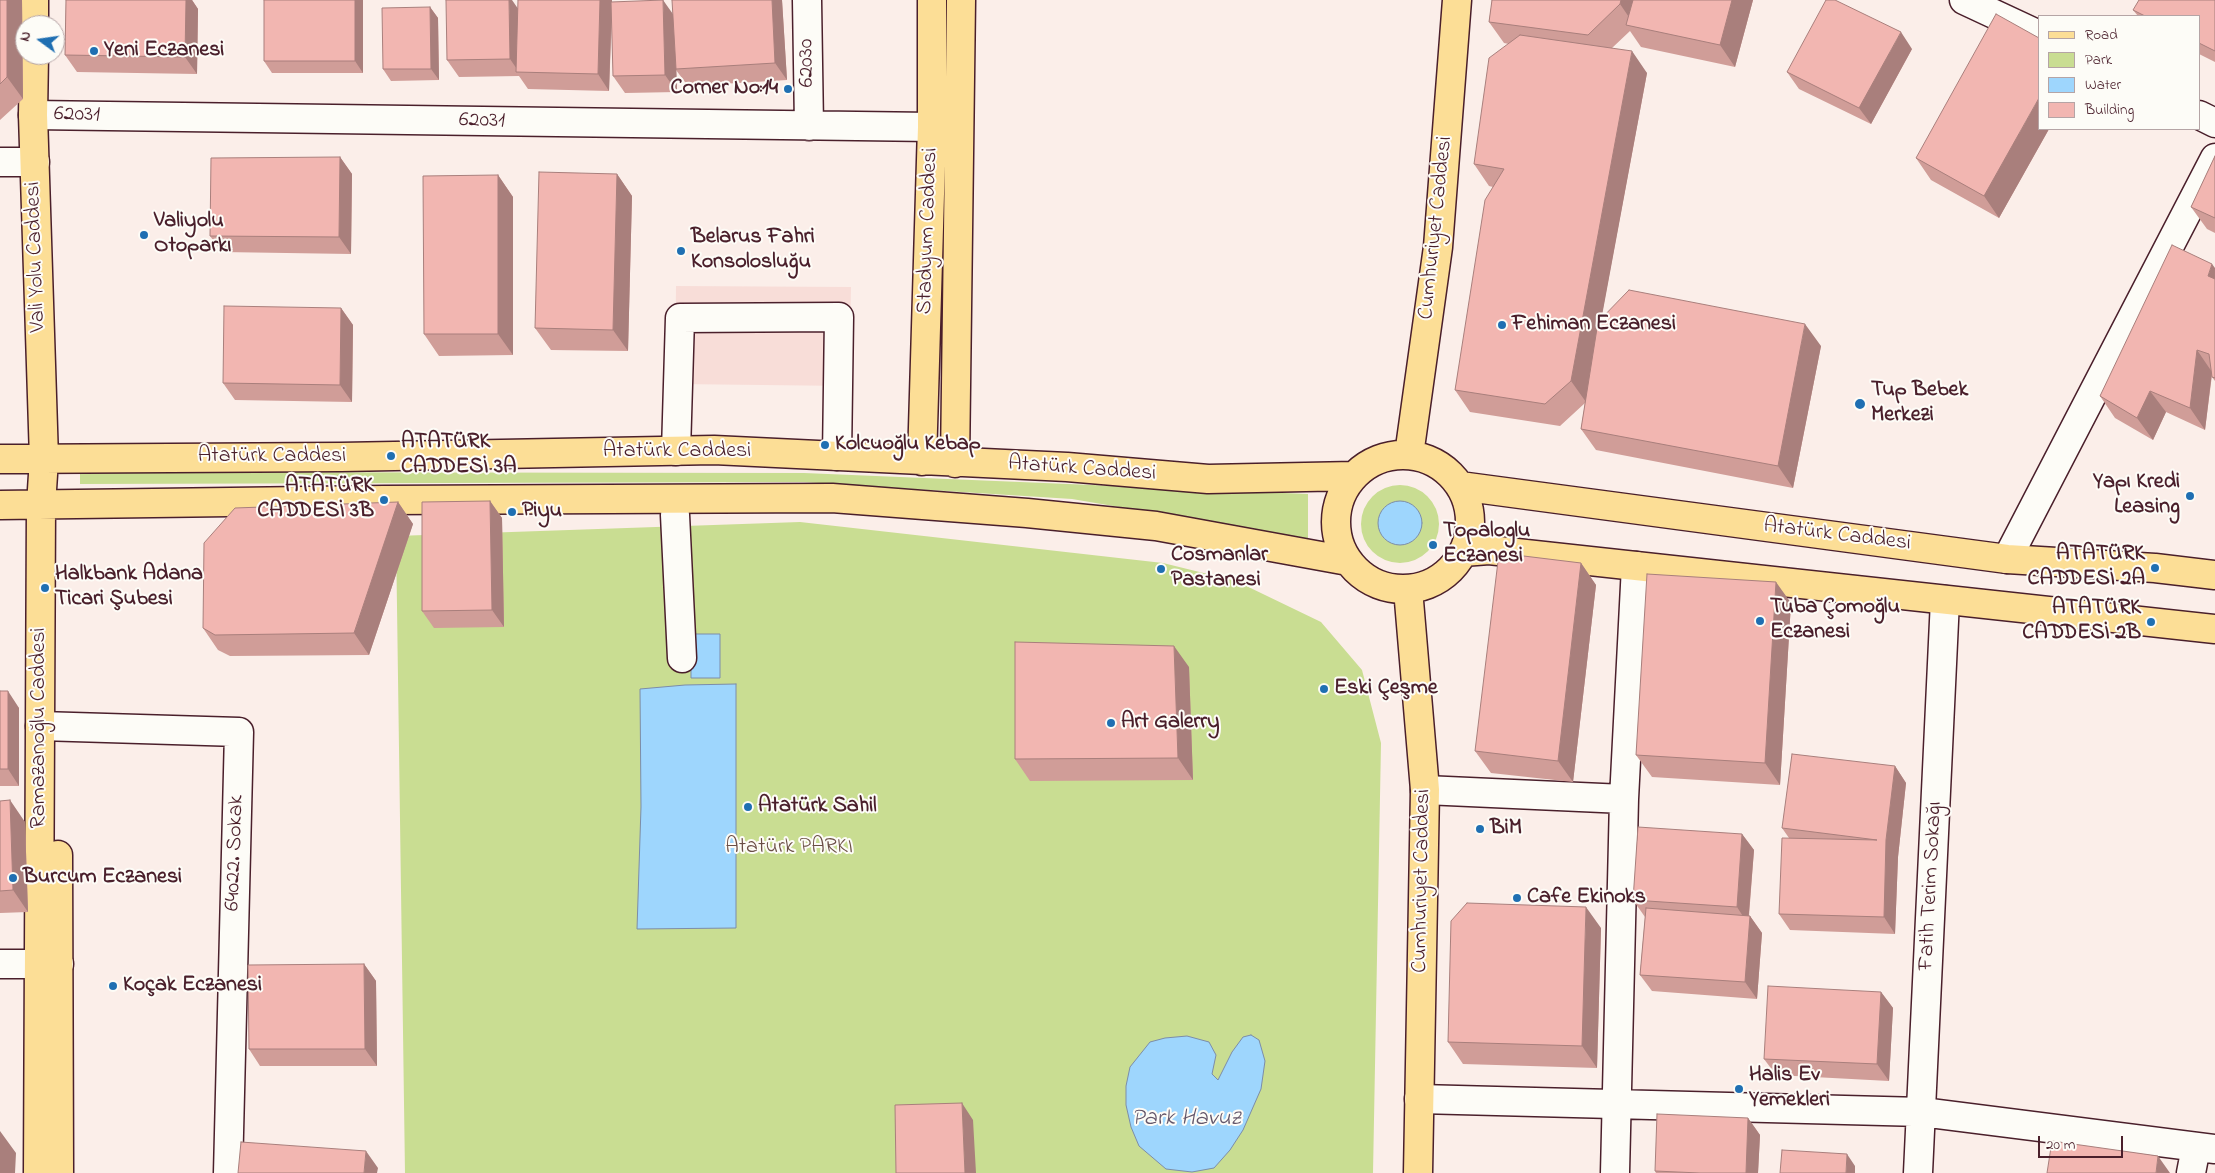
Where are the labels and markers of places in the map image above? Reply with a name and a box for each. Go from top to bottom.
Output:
place label: Yeni Eczanesi [104,38,224,64]
marker: Yeni Eczanesi [88,45,100,57]
place label: Corner No:14 [670,76,778,102]
marker: Corner No:14 [782,83,794,95]
place label: Valiyolu Otoparkı [154,209,232,260]
place label: Belarus Fahri Konsolosluğu [691,225,815,276]
marker: Valiyolu Otoparkı [138,229,150,241]
marker: Belarus Fahri Konsolosluğu [675,245,687,257]
place label: Fehiman Eczanesi [1512,312,1676,338]
marker: Fehiman Eczanesi [1496,319,1508,331]
place label: Tup Bebek Merkezi [1871,378,1968,430]
marker: Tup Bebek Merkezi [1853,397,1867,411]
place label: ATATÜRK CADDESİ 3A [401,430,517,482]
place label: Kolcuoğlu Kebap [835,432,981,458]
marker: Kolcuoğlu Kebap [819,439,831,451]
marker: ATATÜRK CADDESİ 3A [385,450,397,462]
place label: Yapı Kredi Leasing [2093,470,2180,522]
place label: ATATÜRK CADDESİ 3B [257,474,374,526]
marker: Yapı Kredi Leasing [2184,490,2196,502]
marker: ATATÜRK CADDESİ 3B [378,494,390,506]
place label: Piyu [522,499,562,525]
marker: Piyu [506,506,518,518]
place label: Topaloglu Eczanesi [1443,519,1530,570]
marker: Topaloglu Eczanesi [1427,539,1439,551]
place label: ATATÜRK CADDESİ 2A [2028,542,2145,594]
place label: Cosmanlar Pastanesi [1171,543,1268,594]
place label: Halkbank Adana Ticari Şubesi [55,562,203,614]
marker: ATATÜRK CADDESİ 2A [2149,562,2161,574]
marker: Cosmanlar Pastanesi [1155,563,1167,575]
marker: Halkbank Adana Ticari Şubesi [39,582,51,594]
place label: Tuba Çomoğlu Eczanesi [1770,595,1900,646]
place label: ATATÜRK CADDESİ 2B [2022,596,2141,648]
marker: Tuba Çomoğlu Eczanesi [1754,615,1766,627]
marker: ATATÜRK CADDESİ 2B [2145,616,2157,628]
place label: Eski Çeşme [1334,676,1438,702]
marker: Eski Çeşme [1318,683,1330,695]
place label: Art Galerry [1121,710,1219,736]
marker: Art Galerry [1105,717,1117,729]
place label: Atatürk Sahil [758,794,877,820]
marker: Atatürk Sahil [742,801,754,813]
place label: BiM [1490,816,1522,842]
marker: BiM [1474,823,1486,835]
place label: Burcum Eczanesi [23,865,182,891]
marker: Burcum Eczanesi [7,872,19,884]
place label: Cafe Ekinoks [1527,885,1646,911]
marker: Cafe Ekinoks [1511,892,1523,904]
place label: Koçak Eczanesi [123,973,262,999]
marker: Koçak Eczanesi [107,980,119,992]
place label: Halis Ev Yemekleri [1749,1063,1830,1114]
marker: Halis Ev Yemekleri [1733,1083,1745,1095]

